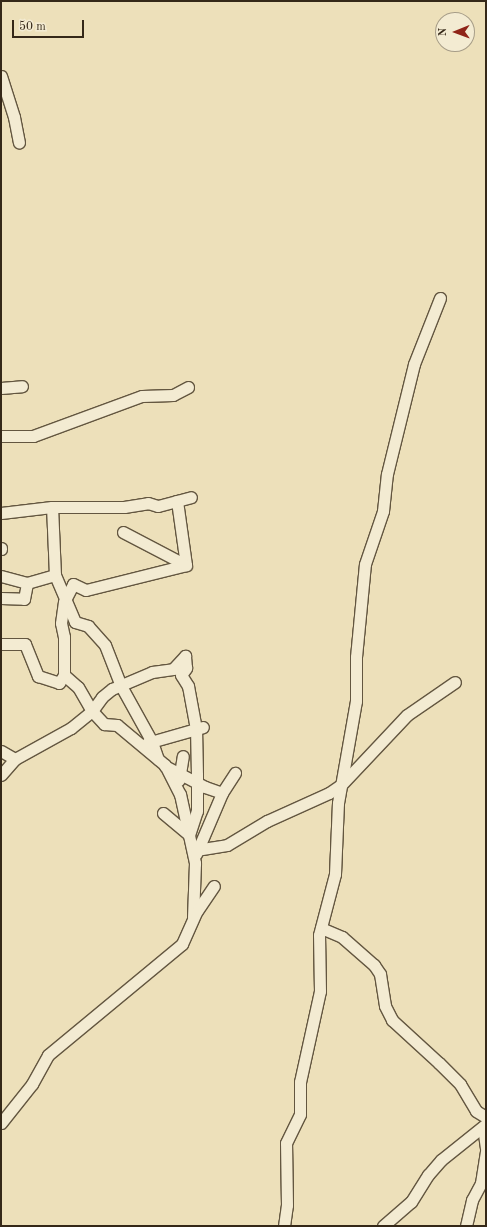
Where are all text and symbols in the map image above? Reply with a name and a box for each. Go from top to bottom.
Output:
scale bar [14,12,86,38]
north arrow [435,12,475,52]
text: 50 m [19,21,46,33]
text: N [438,28,449,36]

